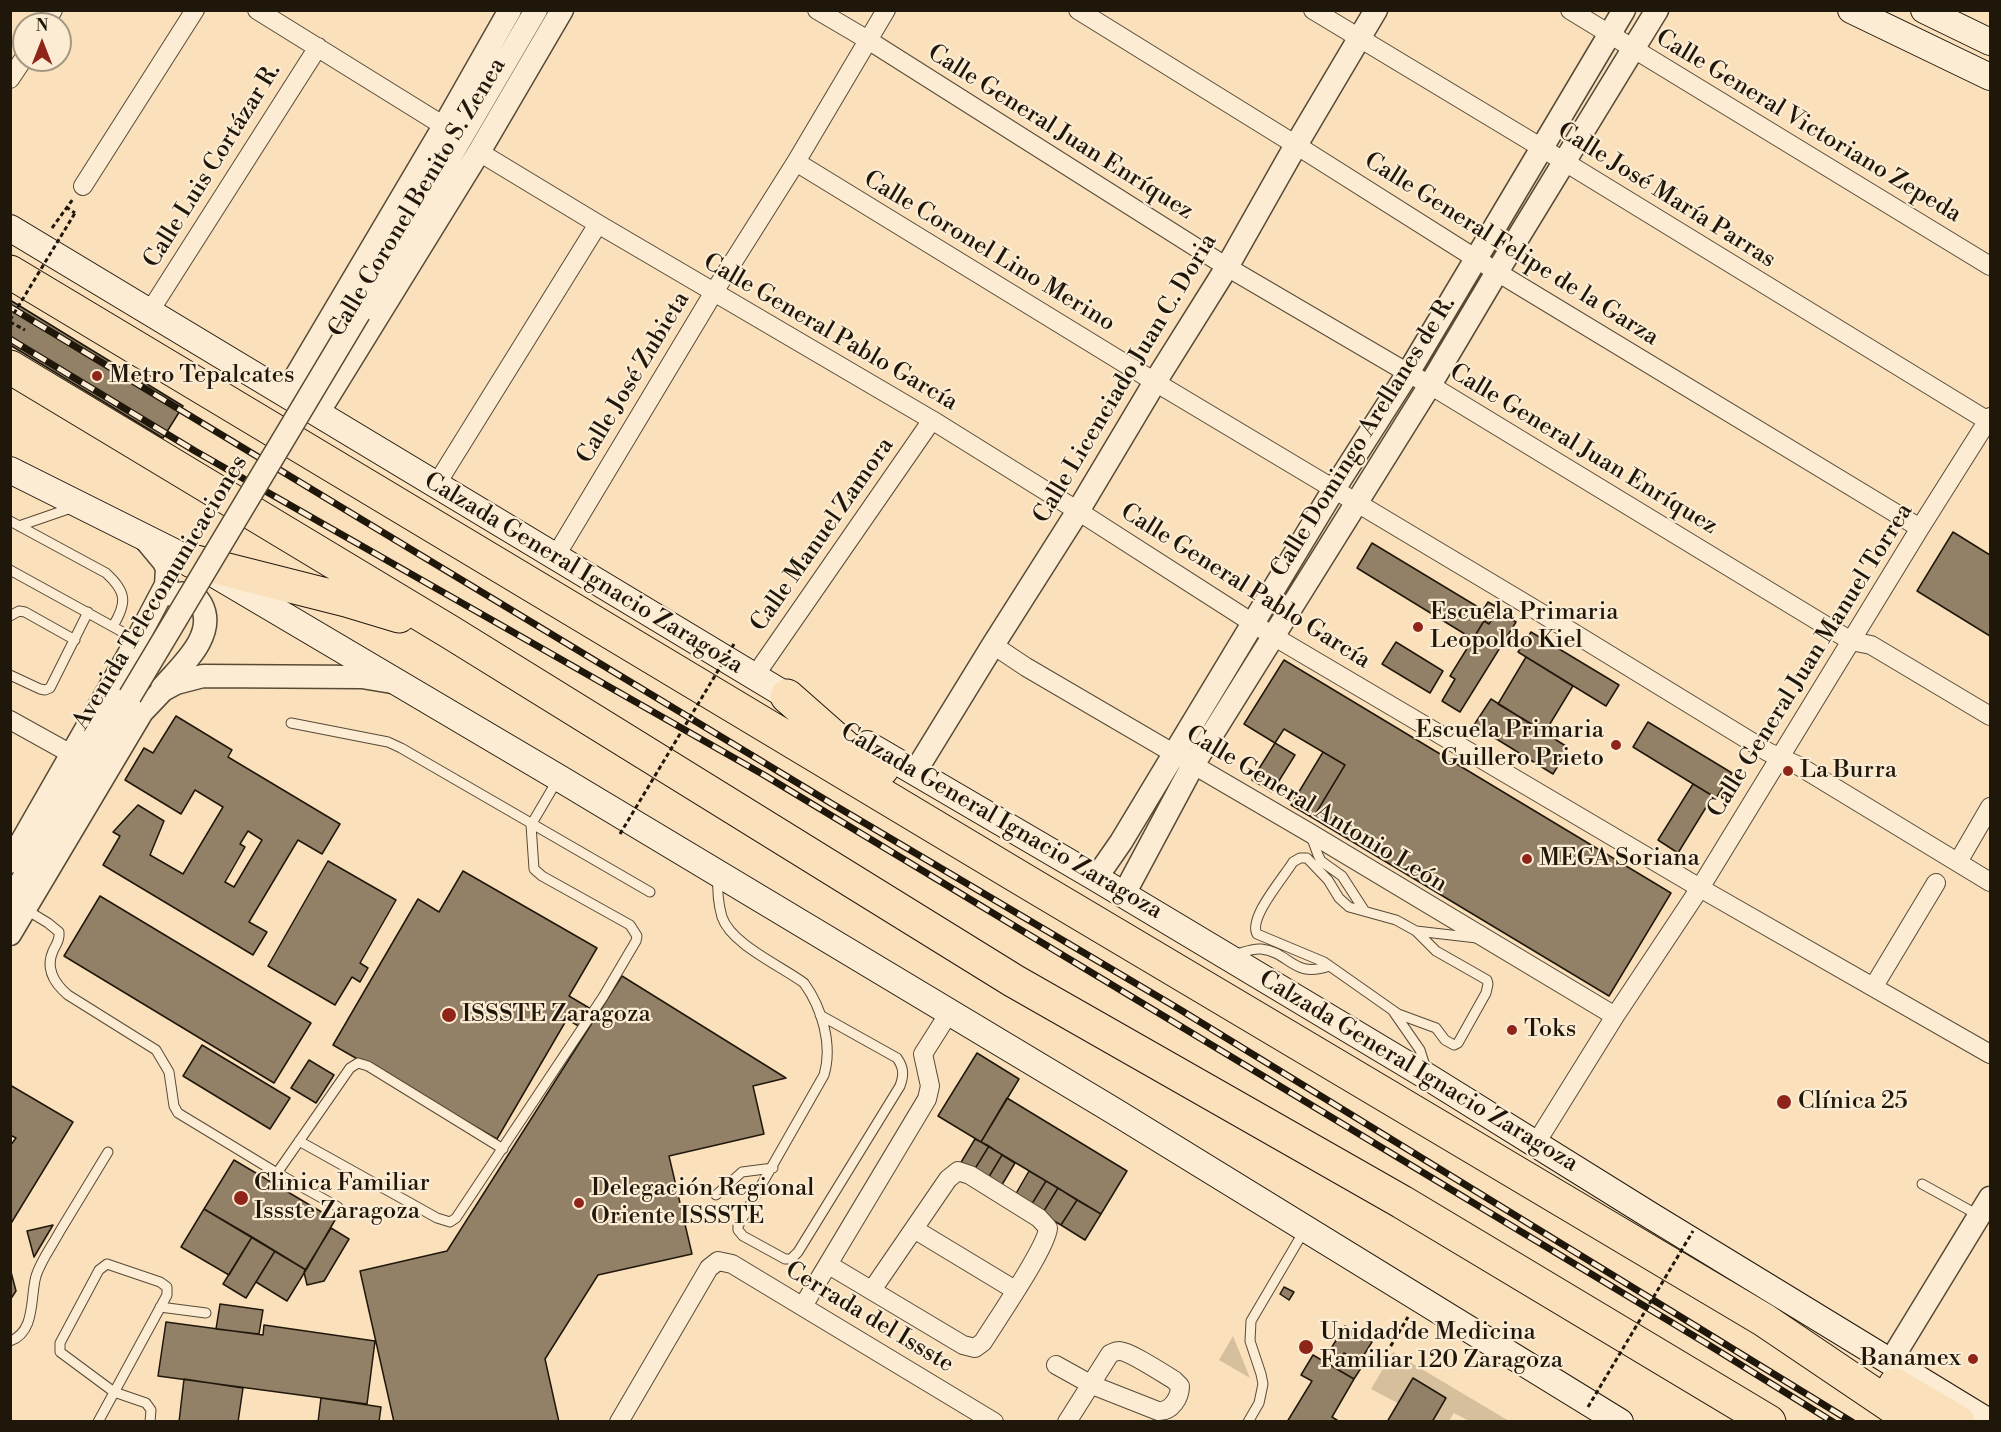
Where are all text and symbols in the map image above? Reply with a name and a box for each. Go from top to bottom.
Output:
north arrow [12,12,72,72]
text: N [36,16,48,36]
street label: Calle General Victoriano Zepeda [1650,24,1966,230]
street label: Calle General Juan Enríquez [922,39,1198,227]
street label: Calle Coronel Benito S. Zenea [323,53,513,343]
street label: Calle Luis Cortázar R. [138,58,288,274]
street label: Calle José María Parras [1552,117,1780,275]
street label: Calle General Felipe de la Garza [1359,147,1663,353]
street label: Calle Coronel Lino Merino [858,165,1120,339]
street label: Calle Licenciado Juan C. Doria [1028,229,1224,529]
street label: Calle General Pablo García [698,248,962,418]
street label: Calle José Zubieta [571,287,697,469]
street label: Calle Domingo Arellanes de R. [1265,291,1463,583]
street label: Calle General Juan Enríquez [1444,358,1722,542]
place label: Metro Tepalcates [109,362,294,390]
marker: Metro Tepalcates [90,369,104,383]
street label: Calle Manuel Zamora [745,432,901,638]
street label: Avenida Telecomunicaciones [67,450,255,736]
street label: Calzada General Ignacio Zaragoza [418,467,748,681]
street label: Calle General Pablo García [1115,498,1375,676]
street label: Calle General Juan Manuel Torrea [1702,499,1920,823]
place label: Escuela Primaria Leopoldo Kiel [1430,599,1618,655]
marker: Escuela Primaria Leopoldo Kiel [1411,620,1425,634]
place label: Escuela Primaria Guillero Prieto [1416,717,1604,773]
street label: Calzada General Ignacio Zaragoza [835,718,1167,926]
street label: Calle General Antonio León [1180,721,1452,899]
marker: Escuela Primaria Guillero Prieto [1609,738,1623,752]
place label: La Burra [1800,757,1897,785]
marker: La Burra [1781,764,1795,778]
place label: MEGA Soriana [1539,845,1700,873]
marker: MEGA Soriana [1520,852,1534,866]
street label: Calzada General Ignacio Zaragoza [1253,965,1583,1179]
place label: ISSSTE Zaragoza [462,1001,651,1029]
marker: ISSSTE Zaragoza [440,1006,458,1024]
place label: Toks [1524,1016,1576,1044]
marker: Toks [1505,1023,1519,1037]
place label: Clínica 25 [1798,1088,1908,1116]
marker: Clínica 25 [1775,1093,1793,1111]
place label: Clinica Familiar Issste Zaragoza [254,1170,430,1226]
place label: Delegación Regional Oriente ISSSTE [591,1175,814,1231]
marker: Clinica Familiar Issste Zaragoza [232,1189,250,1207]
marker: Delegación Regional Oriente ISSSTE [572,1196,586,1210]
street label: Cerrada del Issste [779,1256,959,1380]
place label: Unidad de Medicina Familiar 120 Zaragoza [1320,1319,1563,1375]
marker: Unidad de Medicina Familiar 120 Zaragoza [1297,1338,1315,1356]
place label: Banamex [1860,1345,1961,1373]
marker: Banamex [1966,1352,1980,1366]

